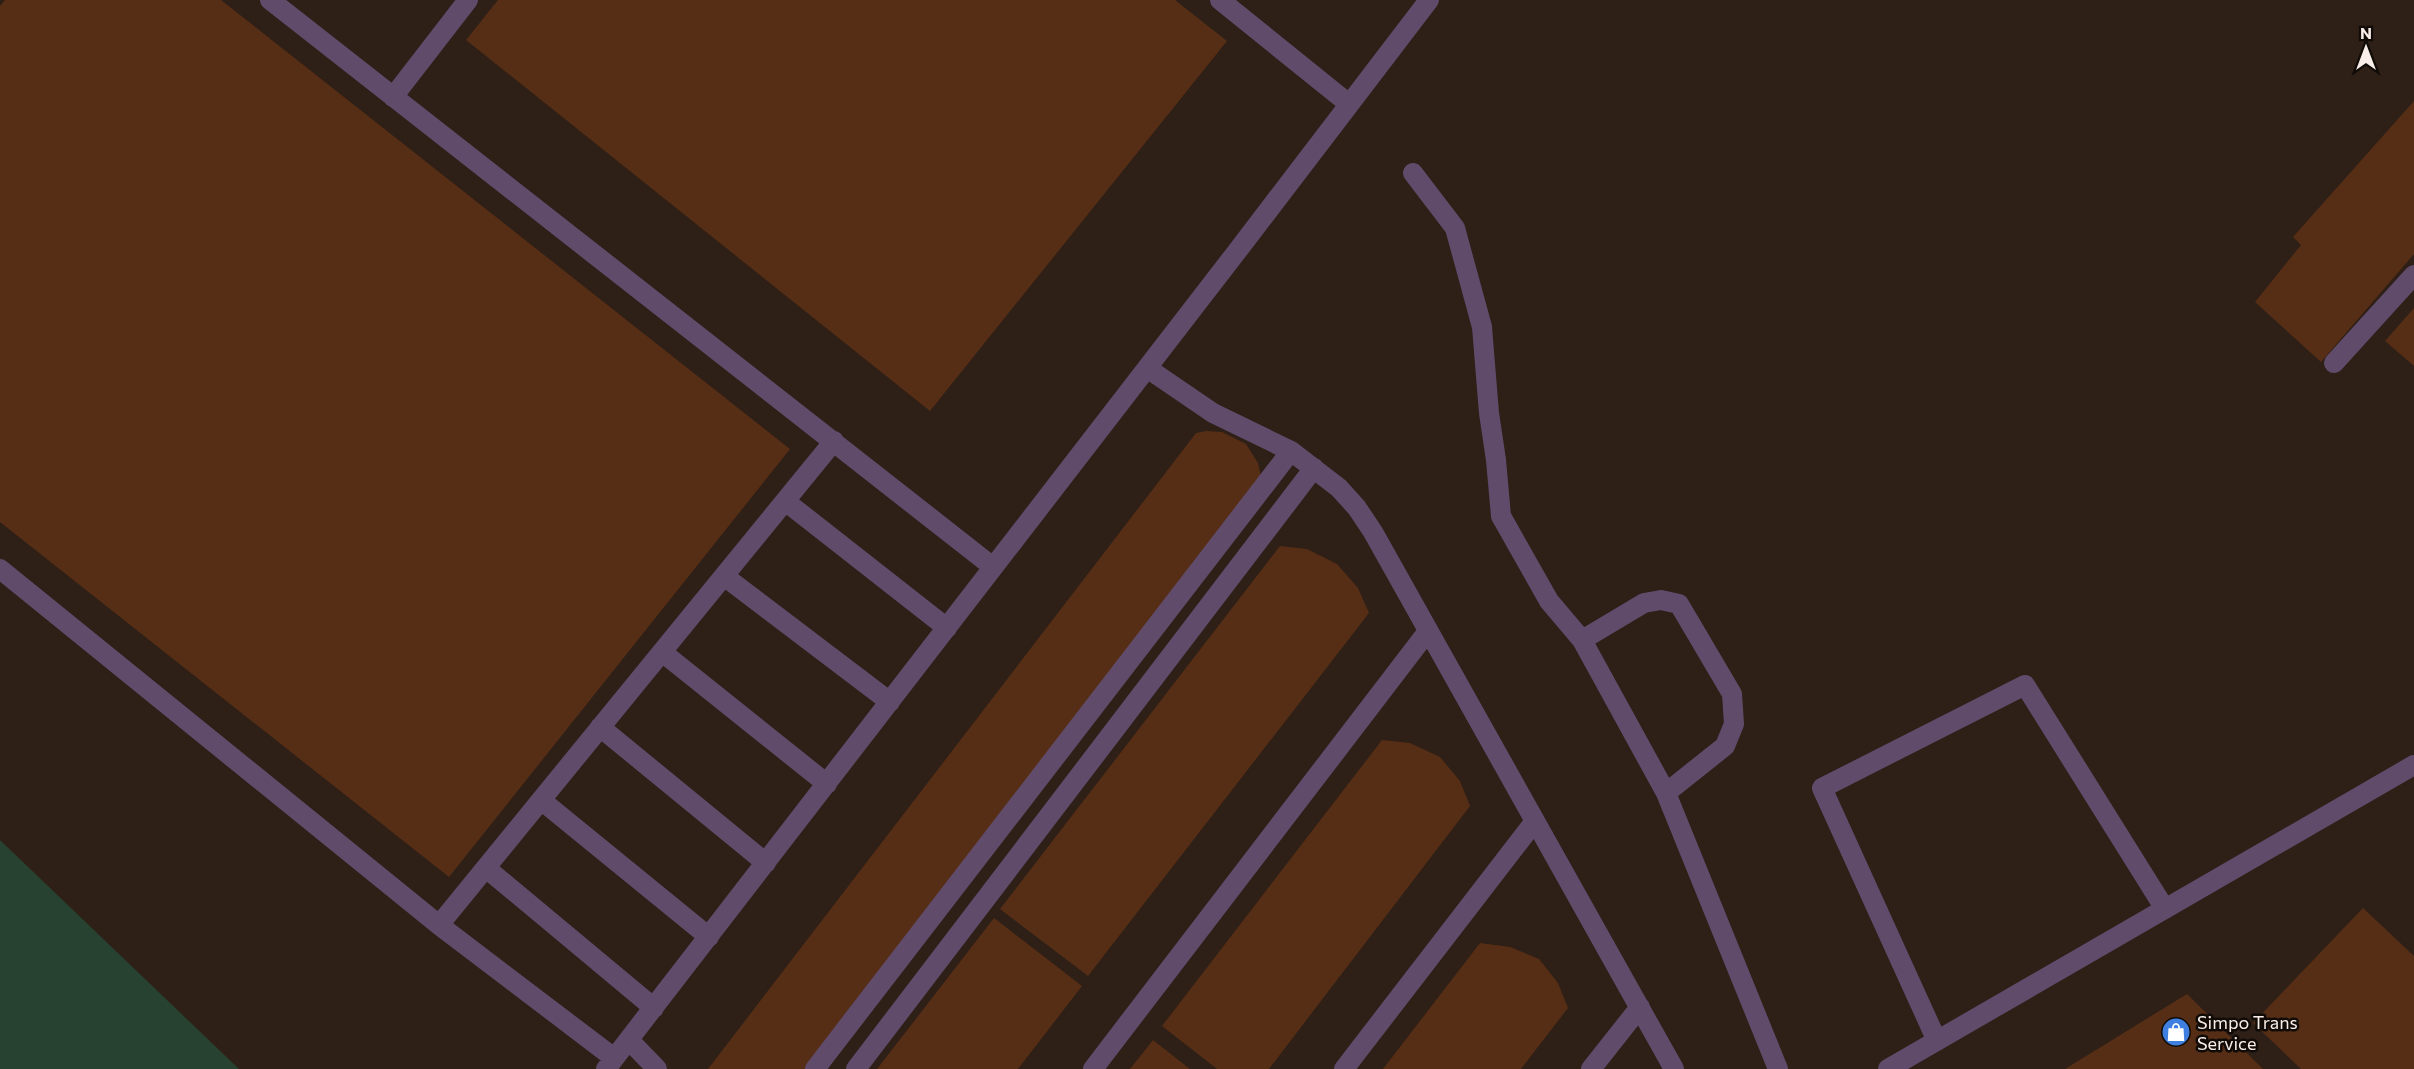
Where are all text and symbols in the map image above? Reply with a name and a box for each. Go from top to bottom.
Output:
north arrow [2336,18,2396,78]
text: N [2360,23,2372,42]
place label: Simpo Trans Service [2197,1011,2298,1054]
shop icon: Simpo Trans Service [2160,1016,2192,1048]

